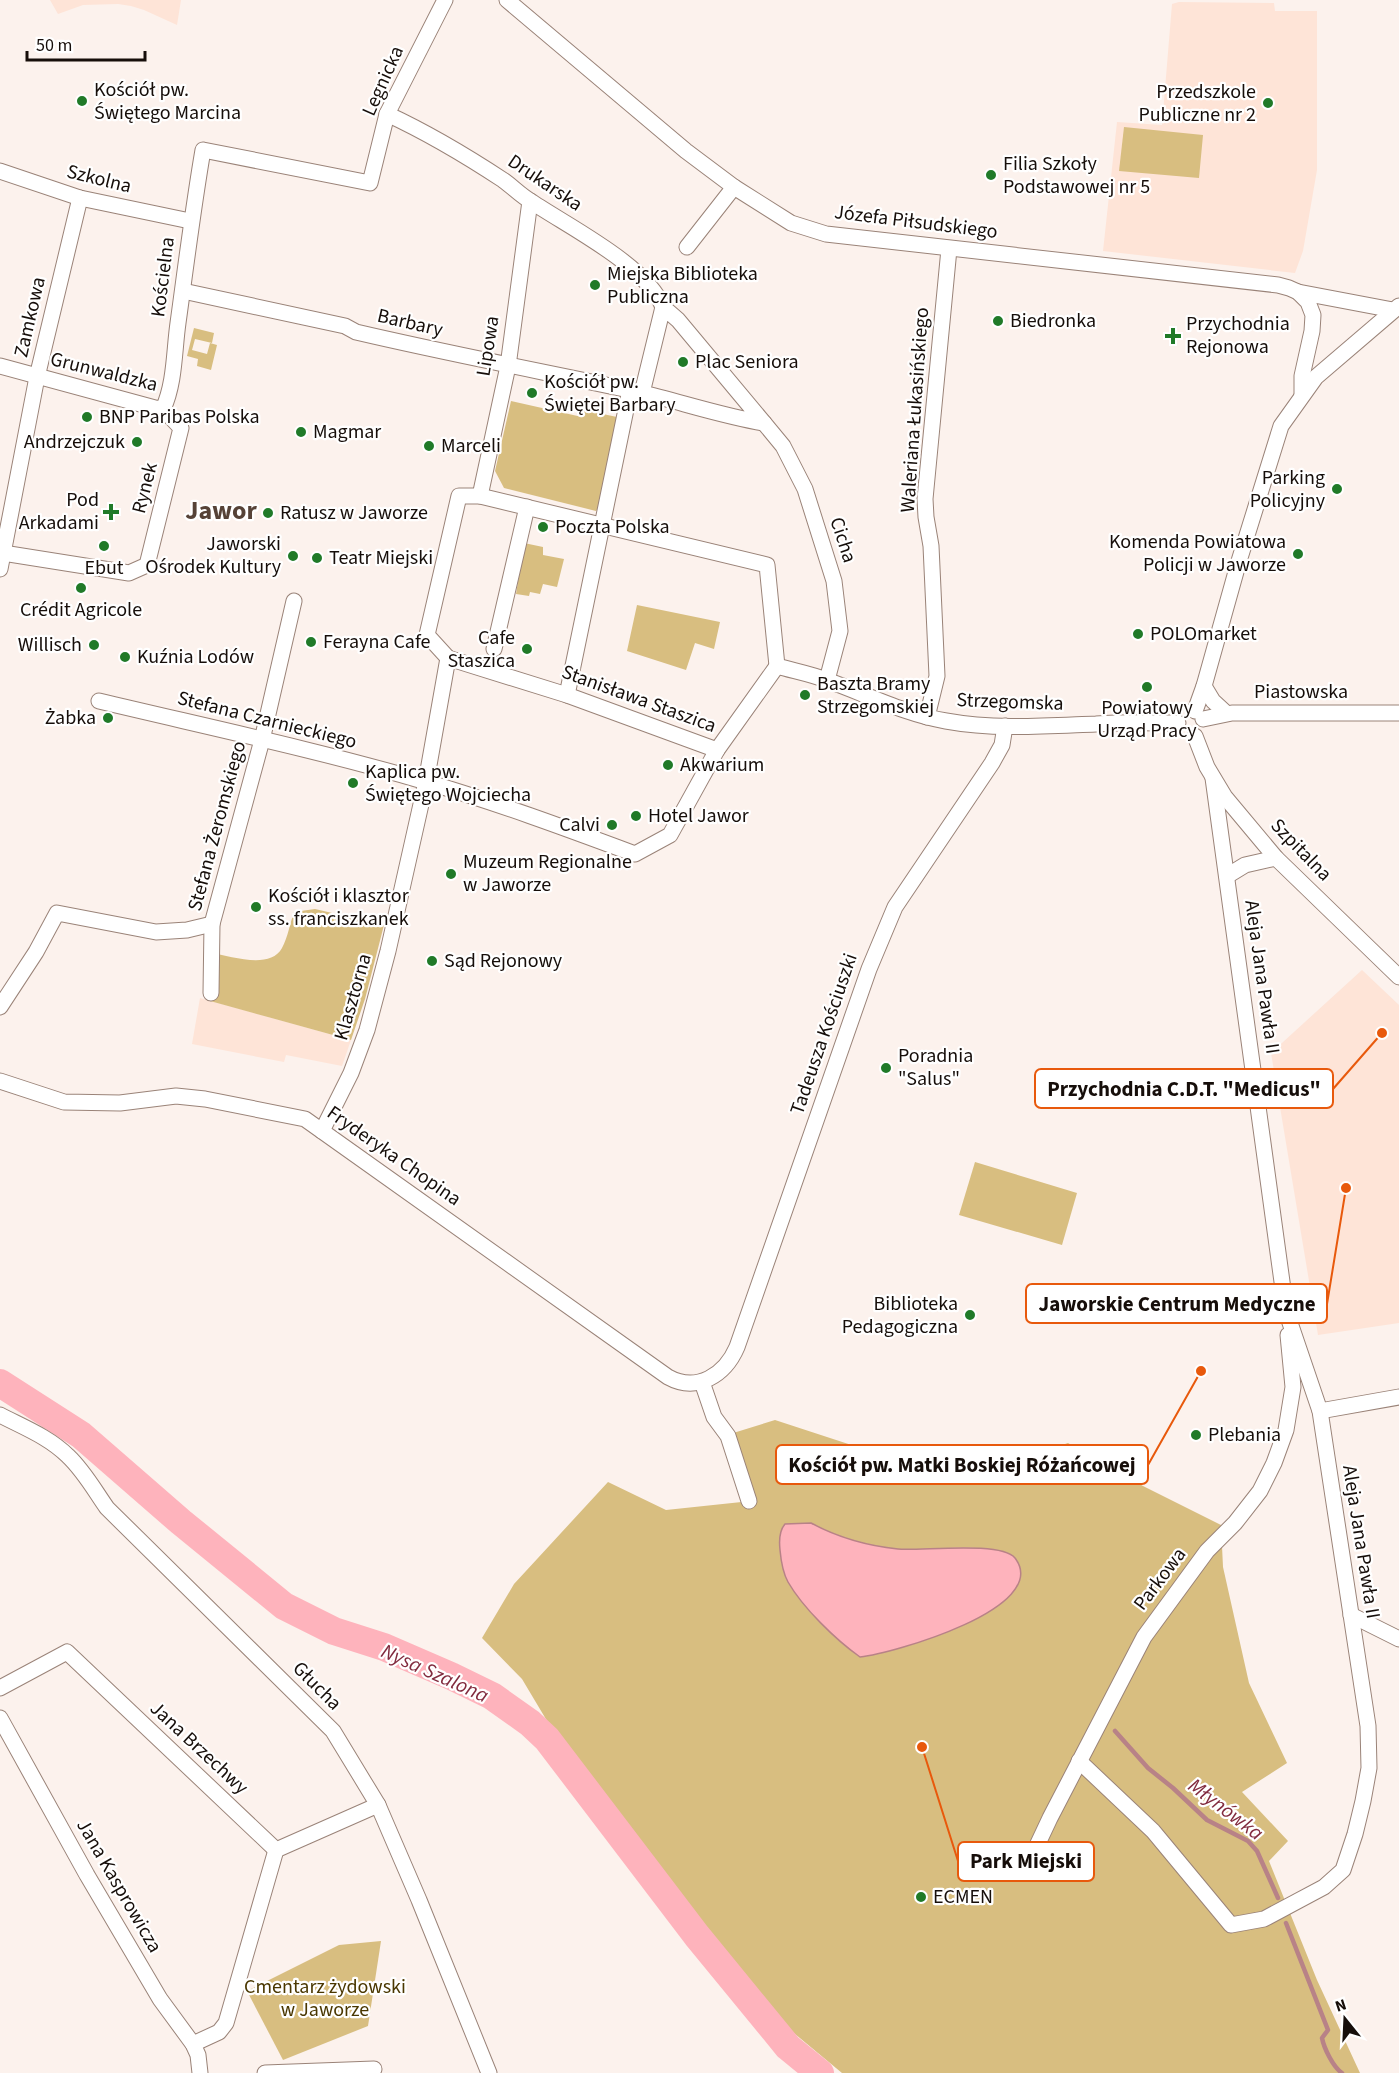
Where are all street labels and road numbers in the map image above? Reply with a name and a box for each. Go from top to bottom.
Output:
street label: Legnicka [355,41,411,121]
street label: Drukarska [502,148,588,218]
street label: Szkolna [64,157,134,201]
street label: Józefa Piłsudskiego [833,198,999,246]
street label: Kościelna [144,235,182,319]
street label: Zamkowa [7,274,53,360]
street label: Barbary [374,302,446,344]
street label: Waleriana Łukasińskiego [894,306,936,514]
street label: Lipowa [469,314,507,378]
street label: Grunwaldzka [47,345,161,399]
street label: Rynek [125,460,165,516]
street label: Cicha [823,514,863,566]
street label: Stanisława Staszica [558,658,720,740]
street label: Piastowska [1254,678,1348,706]
street label: Stefana Czarnieckiego [174,684,360,756]
street label: Strzegomska [956,686,1064,718]
street label: Stefana Żeromskiego [181,738,253,914]
street label: Szpitalna [1264,812,1338,888]
street label: Aleja Jana Pawła II [1237,898,1287,1056]
street label: Klasztorna [327,950,379,1044]
street label: Tadeusza Kościuszki [783,950,865,1118]
street label: Fryderyka Chopina [321,1099,467,1213]
street label: Aleja Jana Pawła II [1335,1463,1387,1621]
street label: Parkowa [1127,1542,1193,1616]
street label: Głucha [286,1655,348,1717]
street label: Jana Brzechwy [144,1695,255,1801]
street label: Jana Kasprowicza [69,1814,169,1958]

